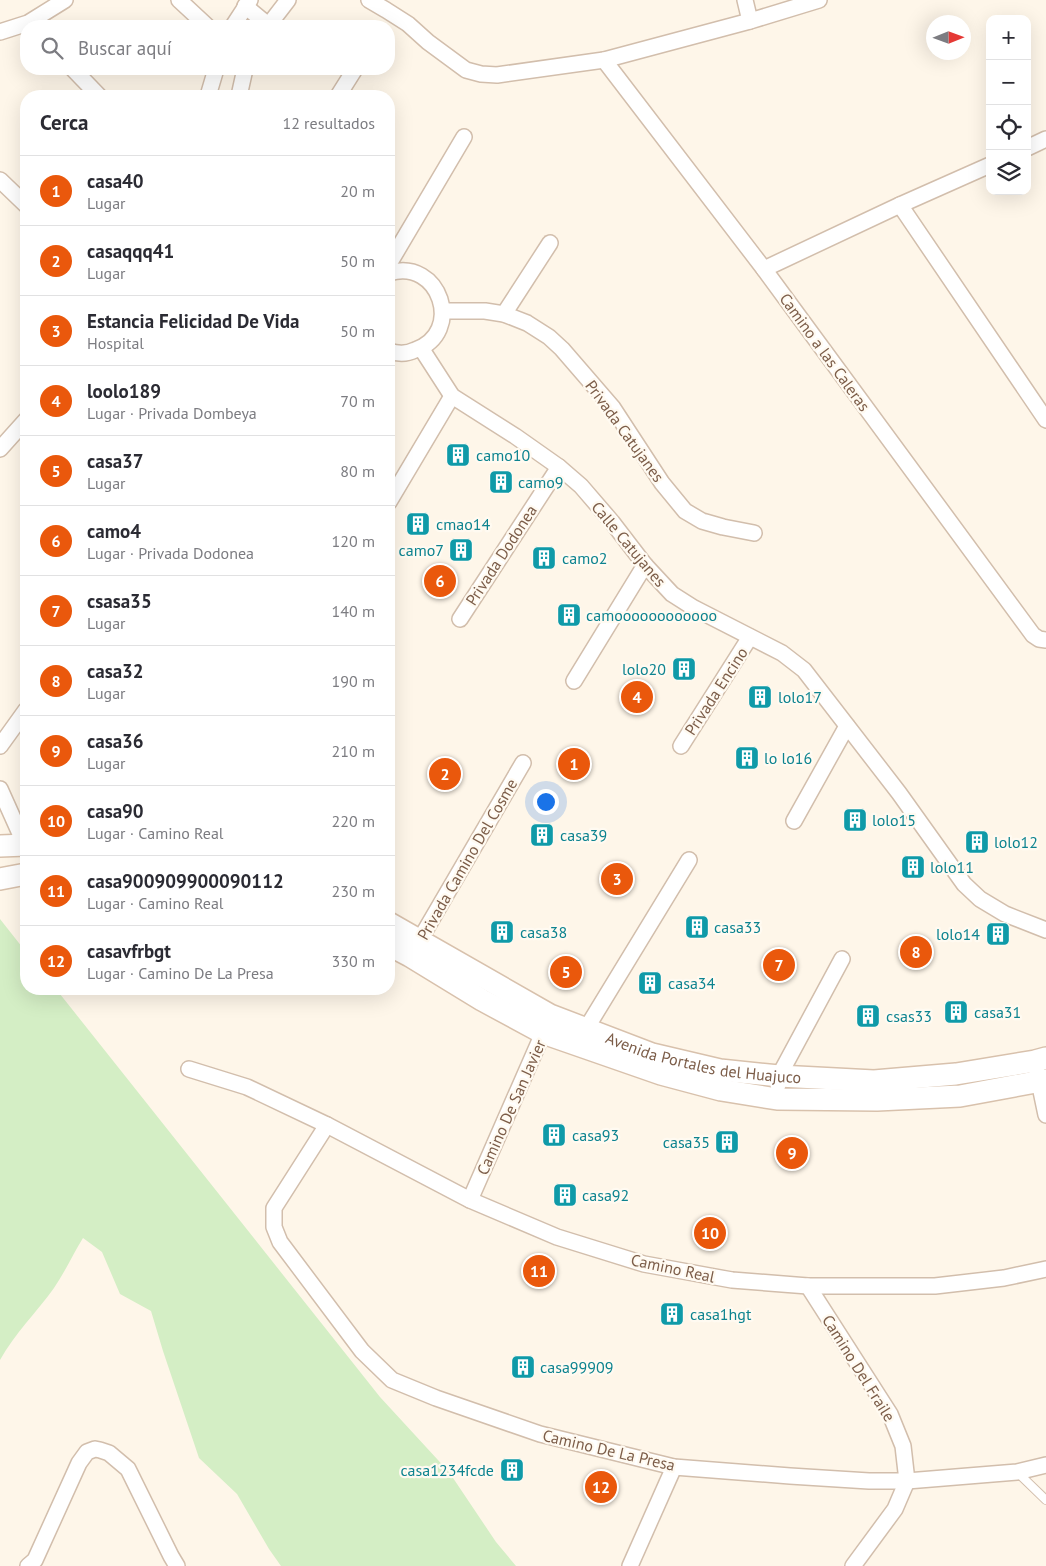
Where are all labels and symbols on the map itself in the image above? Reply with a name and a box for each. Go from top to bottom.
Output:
north arrow [926,15,971,60]
street label: Camino a las Caleras [775,289,875,415]
street label: Privada Catujanes [581,376,669,486]
building icon: camo10 [445,442,471,468]
place label: camo10 [476,445,530,465]
building icon: camo9 [488,469,514,495]
place label: camo9 [518,472,563,492]
street label: Calle Catujanes [588,497,671,591]
street label: Privada Dodonea [461,501,541,609]
building icon: cmao14 [405,511,431,537]
place label: cmao14 [436,514,490,534]
building icon: camo7 [448,537,474,563]
place label: camo7 [399,540,444,560]
building icon: camo2 [531,545,557,571]
place label: camo2 [562,548,607,568]
pin: 6 [424,562,456,600]
building icon: camoooooooooooo [556,602,582,628]
place label: camoooooooooooo [586,605,717,625]
street label: Privada Encino [680,643,752,739]
building icon: lolo20 [671,656,697,682]
place label: lolo20 [622,659,666,679]
pin: 4 [621,678,653,716]
building icon: lolo17 [747,684,773,710]
place label: lolo17 [778,687,822,707]
pin: 1 [558,745,590,783]
building icon: lo lo16 [734,745,760,771]
place label: lo lo16 [764,748,812,768]
pin: 2 [429,755,461,793]
street label: Privada Camino Del Cosme [413,775,521,943]
your location [533,789,559,815]
building icon: lolo15 [842,807,868,833]
place label: lolo15 [872,810,916,830]
building icon: casa39 [529,822,555,848]
place label: casa39 [560,825,607,845]
building icon: lolo12 [964,829,990,855]
place label: lolo12 [994,832,1038,852]
building icon: lolo11 [900,854,926,880]
place label: lolo11 [930,857,974,877]
pin: 3 [601,860,633,898]
building icon: casa33 [684,914,710,940]
place label: casa33 [714,917,761,937]
building icon: casa38 [489,919,515,945]
building icon: lolo14 [985,921,1011,947]
place label: casa38 [520,922,567,942]
place label: lolo14 [936,924,980,944]
pin: 8 [900,933,932,971]
pin: 7 [763,946,795,984]
pin: 5 [550,953,582,991]
building icon: casa34 [637,970,663,996]
place label: casa34 [668,973,716,993]
building icon: casa31 [943,999,969,1025]
place label: casa31 [974,1002,1021,1022]
building icon: csas33 [855,1003,881,1029]
place label: csas33 [886,1006,932,1026]
street label: Avenida Portales del Huajuco [603,1027,802,1087]
street label: Camino De San Javier [472,1036,550,1178]
building icon: casa93 [541,1122,567,1148]
place label: casa93 [572,1125,619,1145]
building icon: casa35 [714,1129,740,1155]
place label: casa35 [663,1132,710,1152]
pin: 9 [776,1134,808,1172]
building icon: casa92 [552,1182,578,1208]
place label: casa92 [582,1185,629,1205]
pin: 10 [694,1214,726,1252]
street label: Camino Real [629,1249,717,1287]
pin: 11 [523,1252,555,1290]
building icon: casa1hgt [659,1301,685,1327]
place label: casa1hgt [690,1304,752,1324]
street label: Camino Del Fraile [818,1311,900,1425]
building icon: casa99909 [510,1354,536,1380]
place label: casa99909 [540,1357,613,1377]
street label: Camino De La Presa [541,1425,677,1475]
building icon: casa1234fcde [499,1457,525,1483]
place label: casa1234fcde [400,1460,494,1480]
pin: 12 [585,1468,617,1506]

